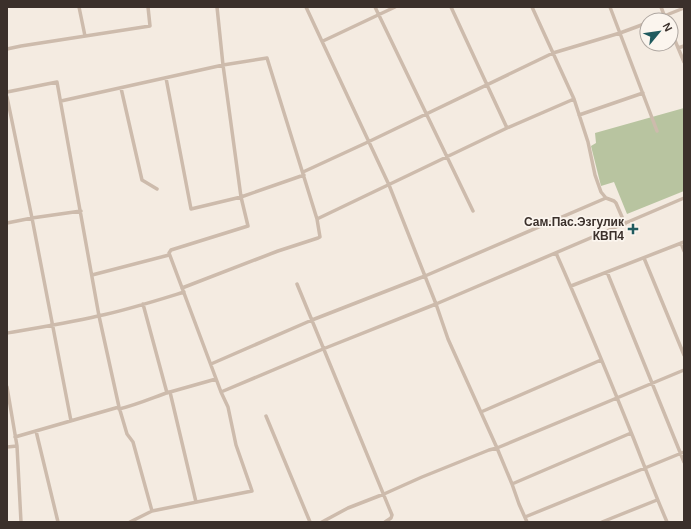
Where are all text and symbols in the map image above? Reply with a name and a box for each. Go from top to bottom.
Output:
north arrow [639,12,679,52]
text: N [661,21,675,34]
place label: Сам.Пас.Эзгулик КВП4 [524,215,625,243]
marker: Сам.Пас.Эзгулик КВП4 [627,223,639,235]

